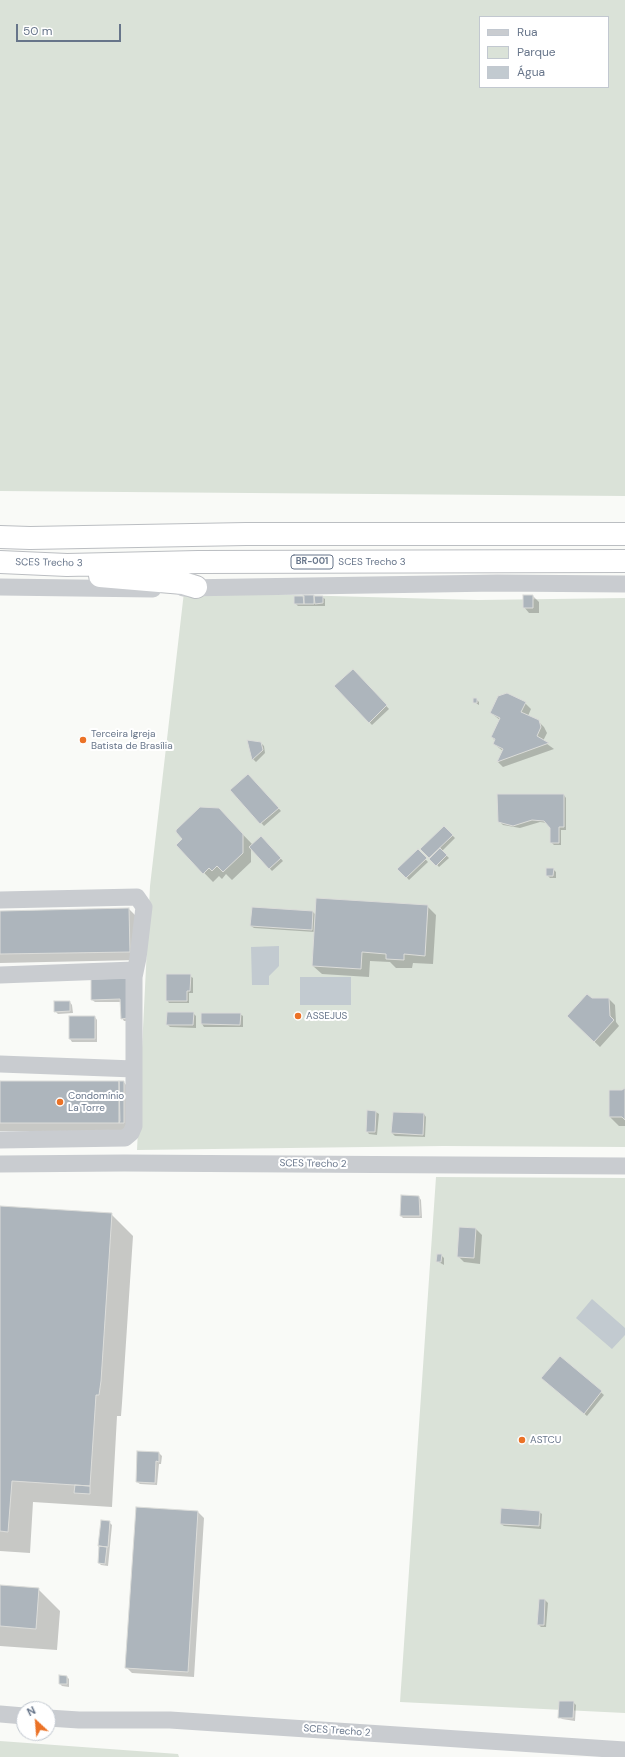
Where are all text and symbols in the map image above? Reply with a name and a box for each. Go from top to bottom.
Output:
scale bar [18,16,123,42]
legend [479,16,609,88]
text: 50 m [23,23,52,39]
text: Rua [517,24,538,40]
text: Parque [517,44,556,60]
text: Água [517,64,545,80]
road number: BR-001 [291,555,333,569]
street label: SCES Trecho 3 [15,556,83,570]
street label: SCES Trecho 3 [338,556,406,568]
place label: Terceira Igreja Batista de Brasília [91,728,173,752]
marker: Terceira Igreja Batista de Brasília [78,735,88,745]
place label: ASSEJUS [306,1010,347,1022]
marker: ASSEJUS [293,1011,303,1021]
place label: Condomínio La Torre [68,1090,124,1114]
marker: Condomínio La Torre [55,1097,65,1107]
street label: SCES Trecho 2 [279,1157,347,1171]
place label: ASTCU [530,1434,561,1446]
marker: ASTCU [517,1435,527,1445]
north arrow [16,1701,56,1741]
text: N [25,1703,38,1719]
street label: SCES Trecho 2 [303,1723,371,1739]

